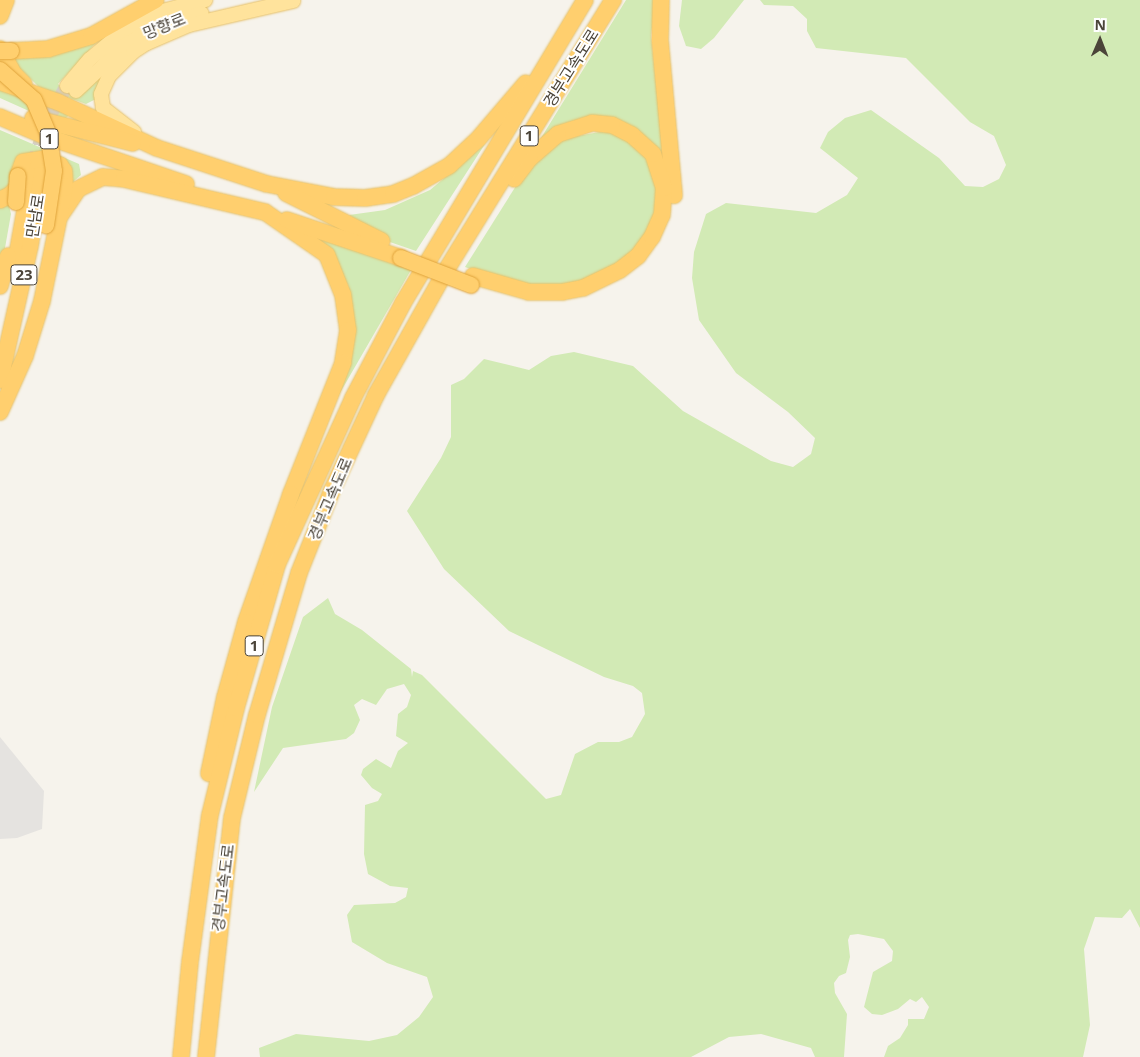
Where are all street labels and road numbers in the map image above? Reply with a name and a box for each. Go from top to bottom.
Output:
street label: 망향로 [140,9,188,43]
street label: 경부고속도로 [539,25,603,111]
road number: 1 [519,124,539,148]
road number: 1 [39,126,59,152]
street label: 만남로 [22,193,48,239]
road number: 23 [10,262,38,288]
street label: 경부고속도로 [304,455,356,543]
road number: 1 [244,634,264,658]
street label: 경부고속도로 [208,843,238,933]

